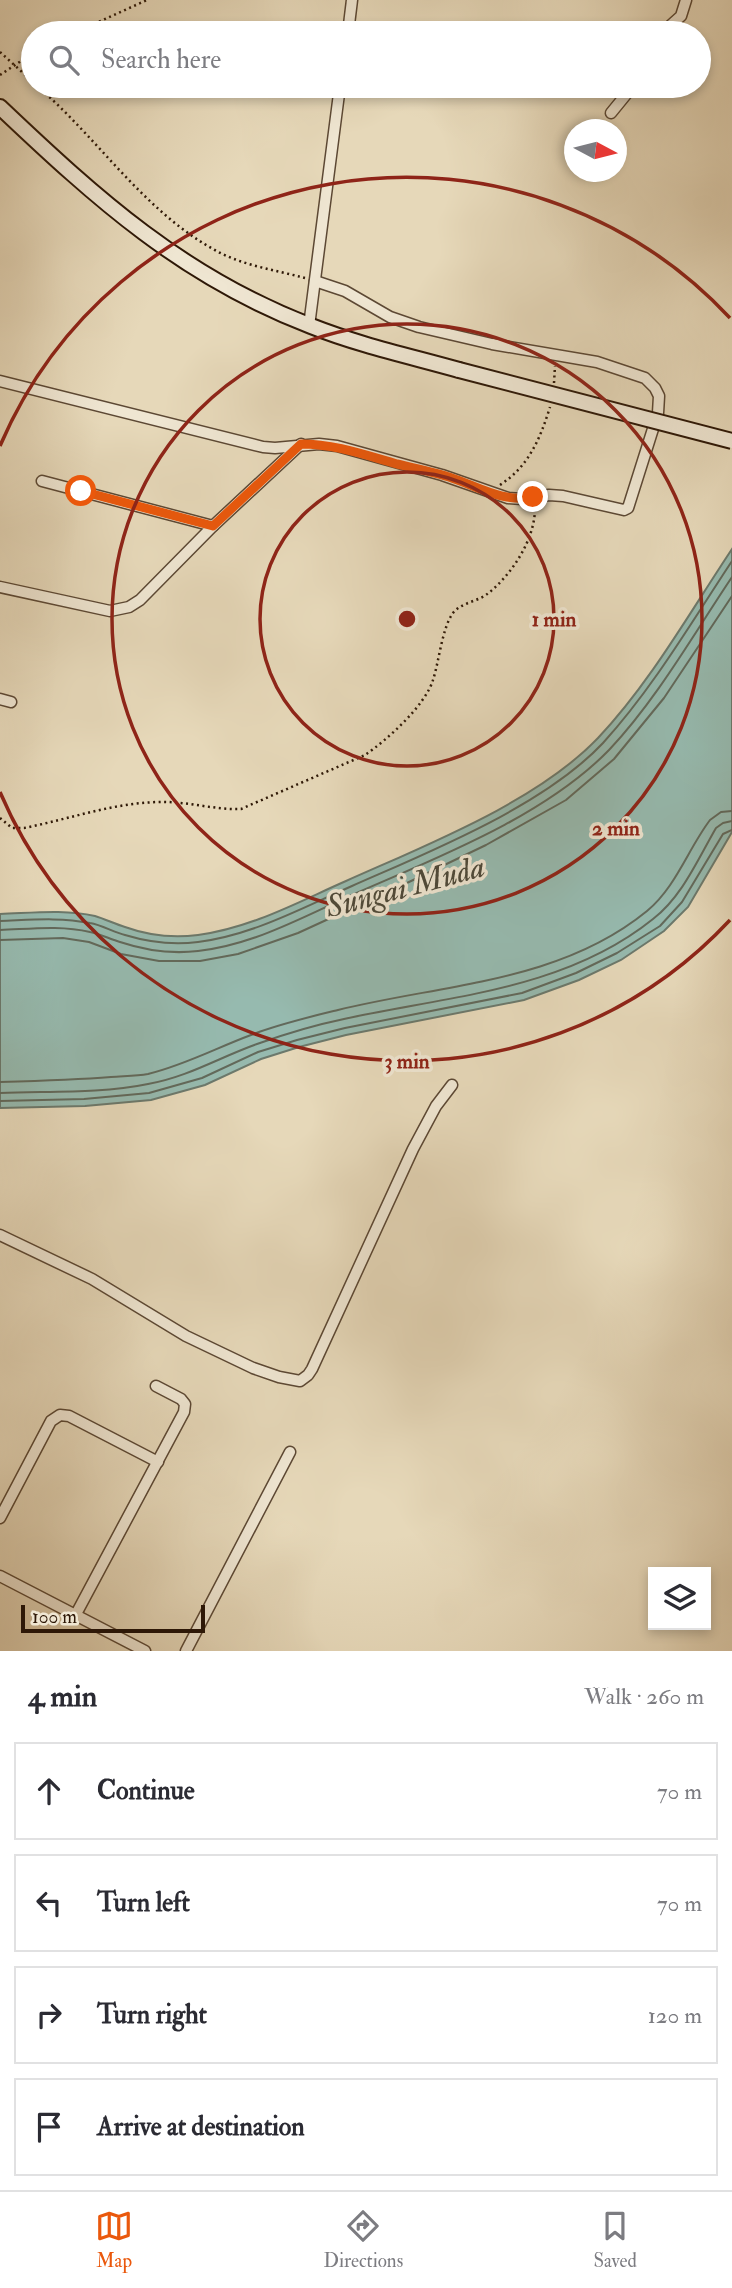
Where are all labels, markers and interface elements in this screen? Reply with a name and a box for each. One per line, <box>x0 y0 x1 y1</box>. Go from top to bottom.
search box <box>21 21 711 98</box>
icon: search <box>45 41 83 79</box>
text: Search here <box>101 44 221 76</box>
north arrow <box>564 119 627 182</box>
route start <box>65 475 96 506</box>
route end <box>517 481 548 512</box>
text: 1 min <box>532 606 576 633</box>
centre of rings <box>395 607 419 631</box>
text: 2 min <box>592 815 640 842</box>
water label: Sungai Muda <box>320 847 489 928</box>
text: 3 min <box>384 1048 430 1075</box>
map controls <box>648 1567 711 1630</box>
button: layers <box>648 1567 711 1630</box>
scale bar <box>21 1602 205 1634</box>
text: 100 m <box>32 1605 77 1629</box>
text: 4 min <box>28 1678 97 1715</box>
text: Walk · 260 m <box>584 1682 704 1711</box>
icon: ahead <box>30 1772 68 1810</box>
text: Continue <box>97 1775 195 1807</box>
text: 70 m <box>657 1777 702 1806</box>
icon: left <box>30 1884 68 1922</box>
text: Turn left <box>97 1887 190 1919</box>
text: 70 m <box>657 1889 702 1918</box>
icon: right <box>30 1996 68 2034</box>
text: Turn right <box>97 1999 207 2031</box>
text: 120 m <box>648 2001 702 2030</box>
icon: arrive <box>30 2108 68 2146</box>
text: Arrive at destination <box>97 2111 305 2143</box>
tab: Map <box>95 2207 133 2273</box>
tab: Directions <box>323 2207 403 2273</box>
tab: Saved <box>593 2207 637 2273</box>

